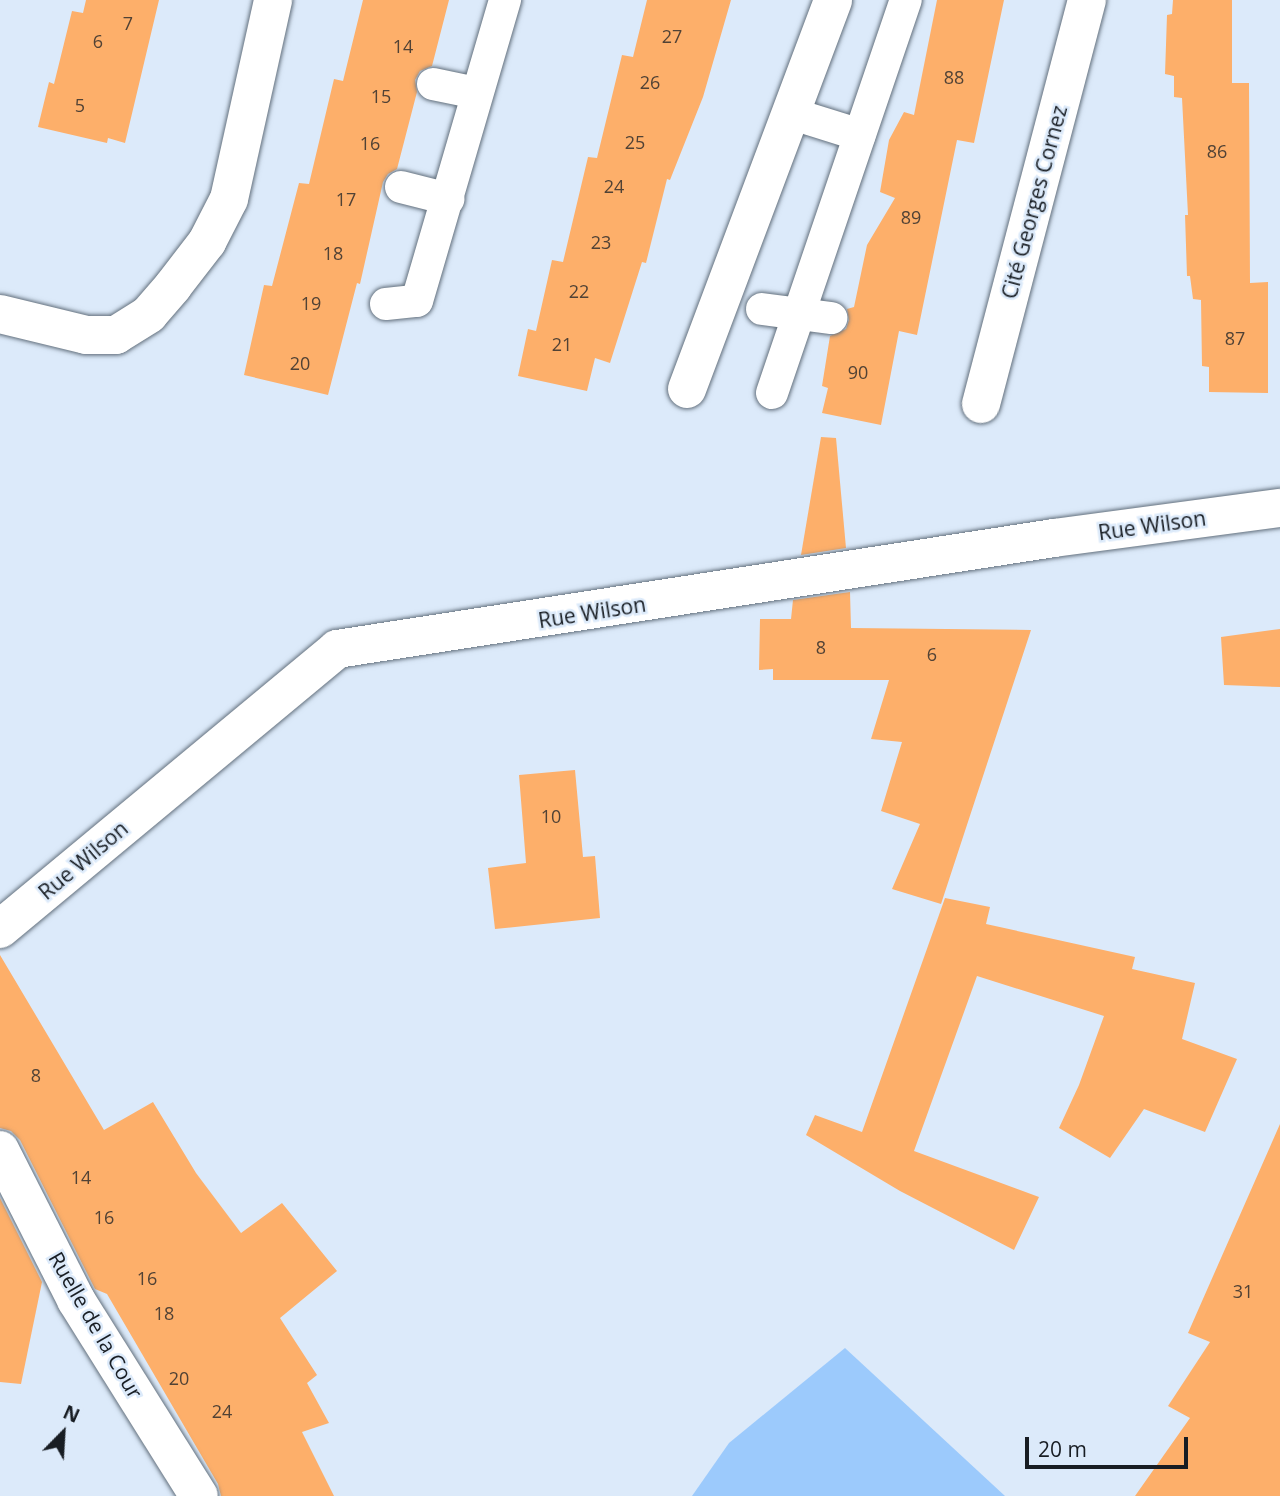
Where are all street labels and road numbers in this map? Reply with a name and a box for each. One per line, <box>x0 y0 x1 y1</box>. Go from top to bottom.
street label: Cité Georges Cornez <box>996 103 1072 301</box>
street label: Rue Wilson <box>1096 505 1208 545</box>
street label: Rue Wilson <box>536 591 648 633</box>
street label: Rue Wilson <box>33 815 133 905</box>
street label: Ruelle de la Cour <box>44 1247 148 1403</box>

